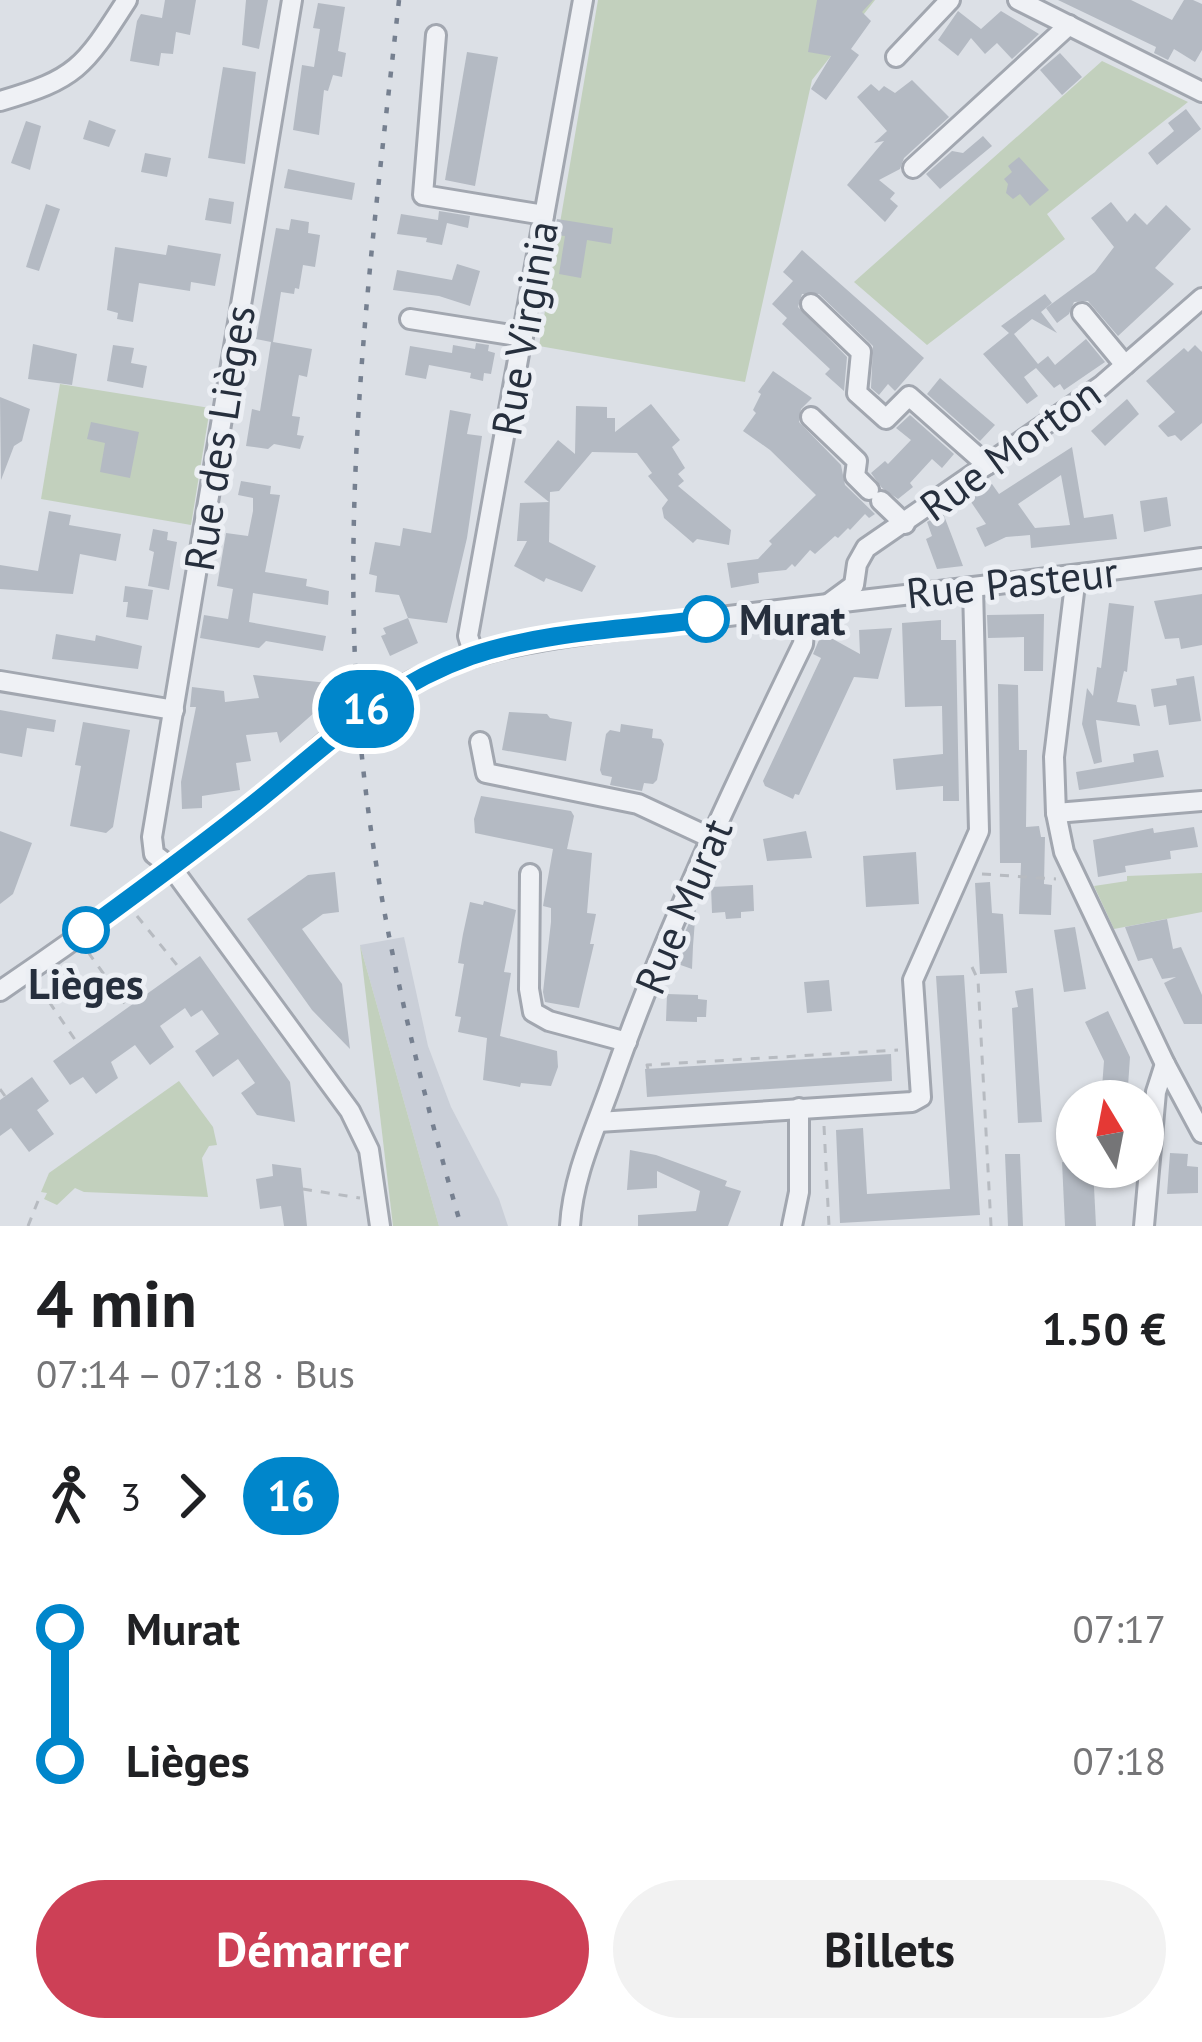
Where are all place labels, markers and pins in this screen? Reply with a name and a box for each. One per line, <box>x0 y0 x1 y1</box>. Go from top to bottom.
place label: Murat <box>739 592 846 647</box>
marker: Murat <box>684 597 728 641</box>
marker: Lièges <box>64 908 108 952</box>
place label: Lièges <box>28 956 144 1011</box>

